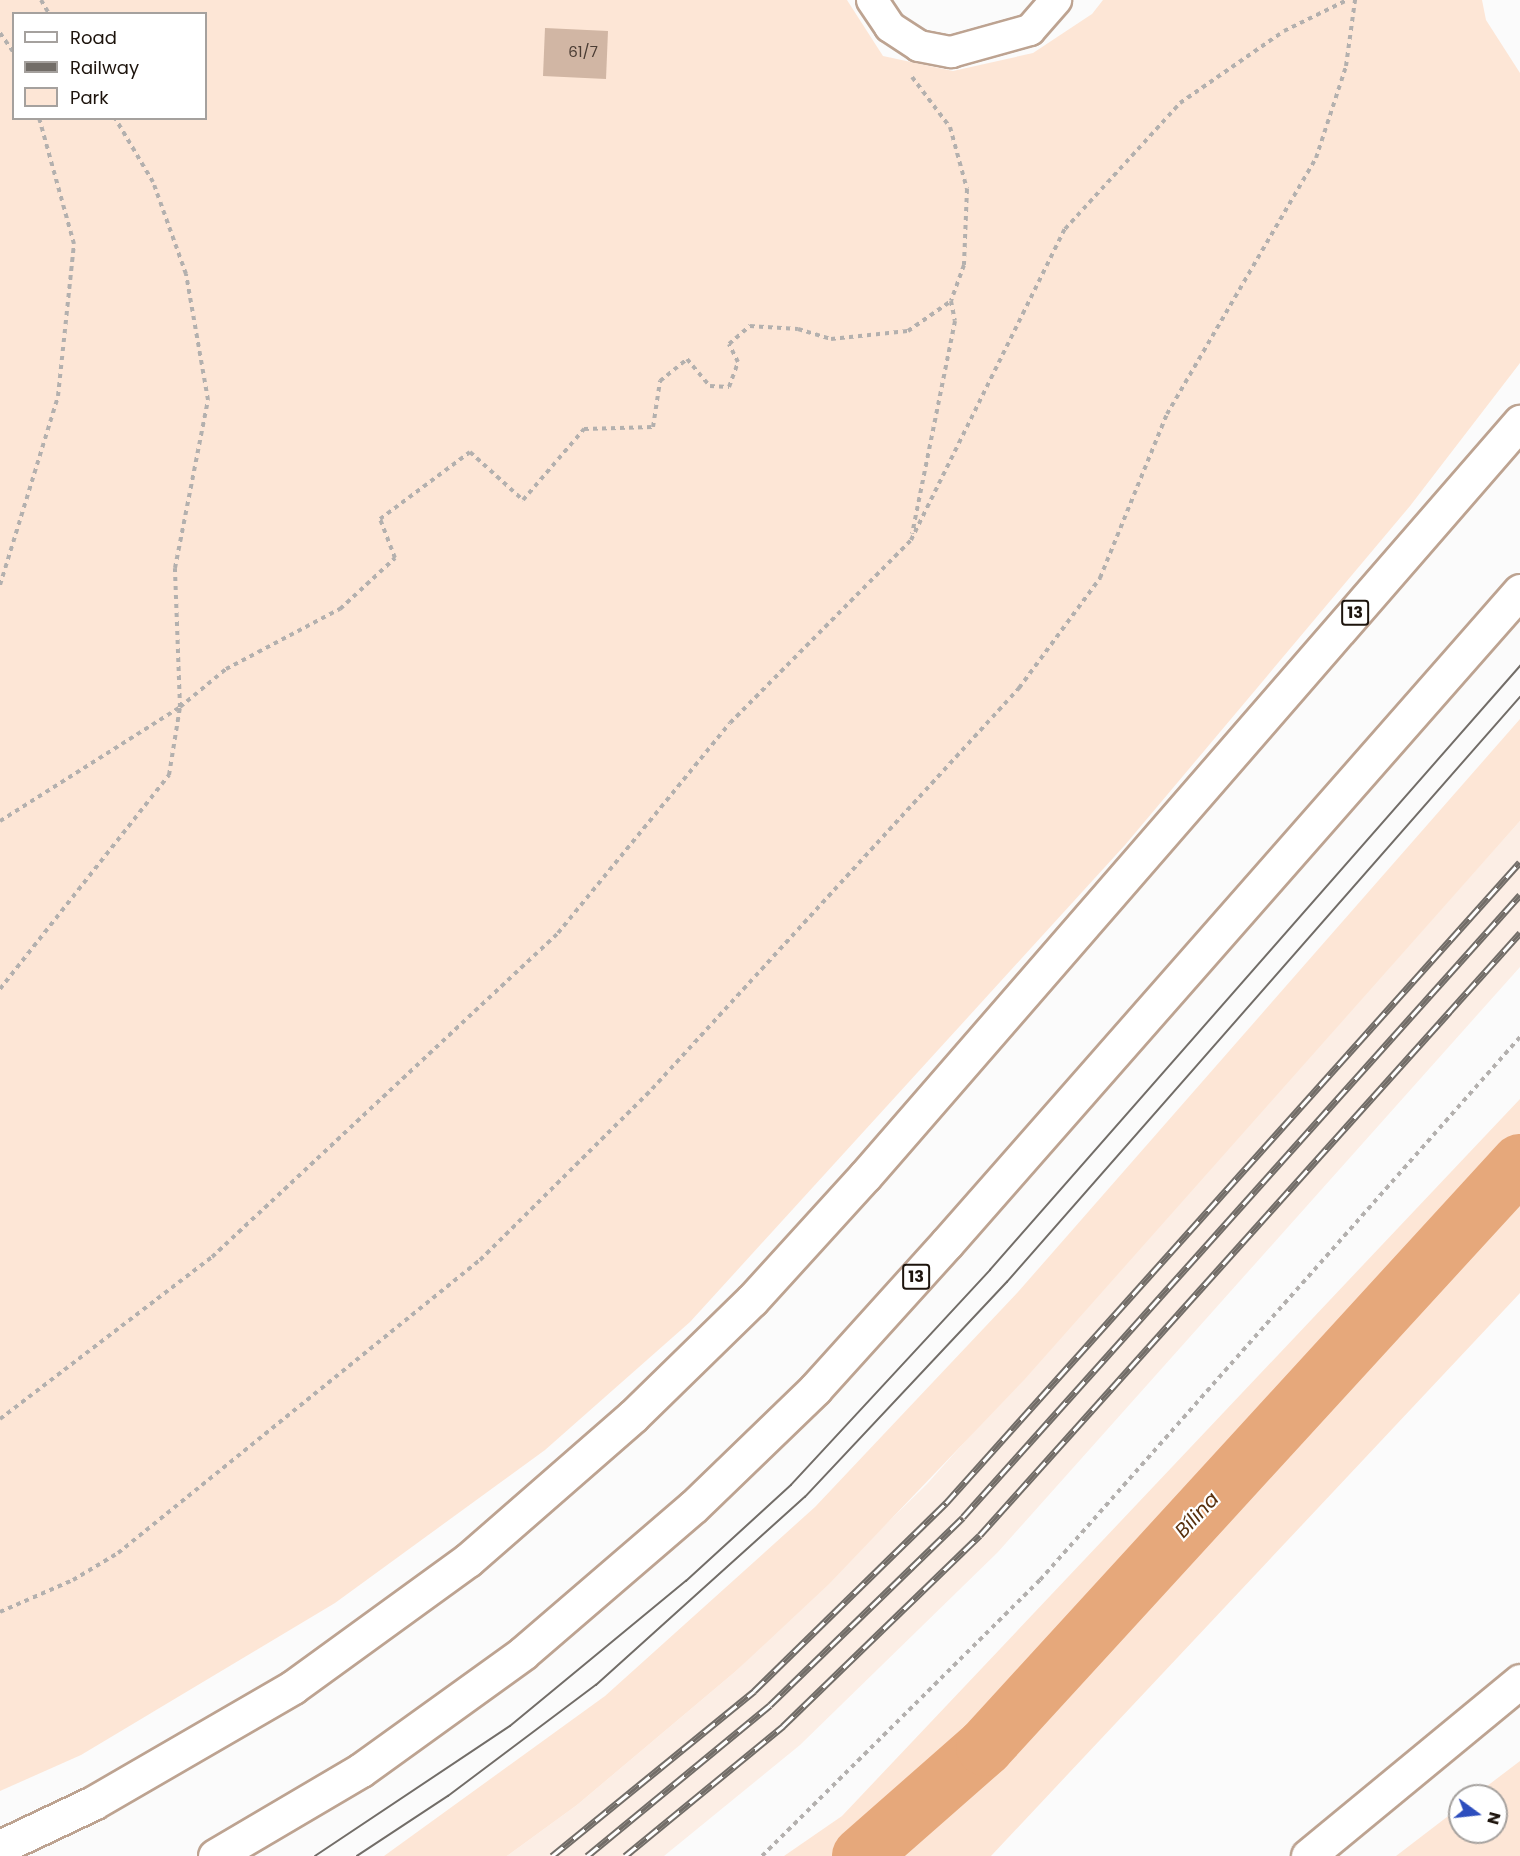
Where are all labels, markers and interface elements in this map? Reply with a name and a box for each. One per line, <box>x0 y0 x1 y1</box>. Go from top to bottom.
legend <box>12 12 207 120</box>
text: Road <box>70 25 117 50</box>
house number: 61/7 <box>568 43 598 61</box>
text: Railway <box>70 55 139 80</box>
text: Park <box>70 85 109 110</box>
road number: 13 <box>1340 600 1370 626</box>
road number: 13 <box>901 1264 931 1290</box>
water label: Bílina <box>1170 1487 1224 1543</box>
north arrow <box>1448 1784 1508 1844</box>
text: N <box>1481 1809 1507 1827</box>

